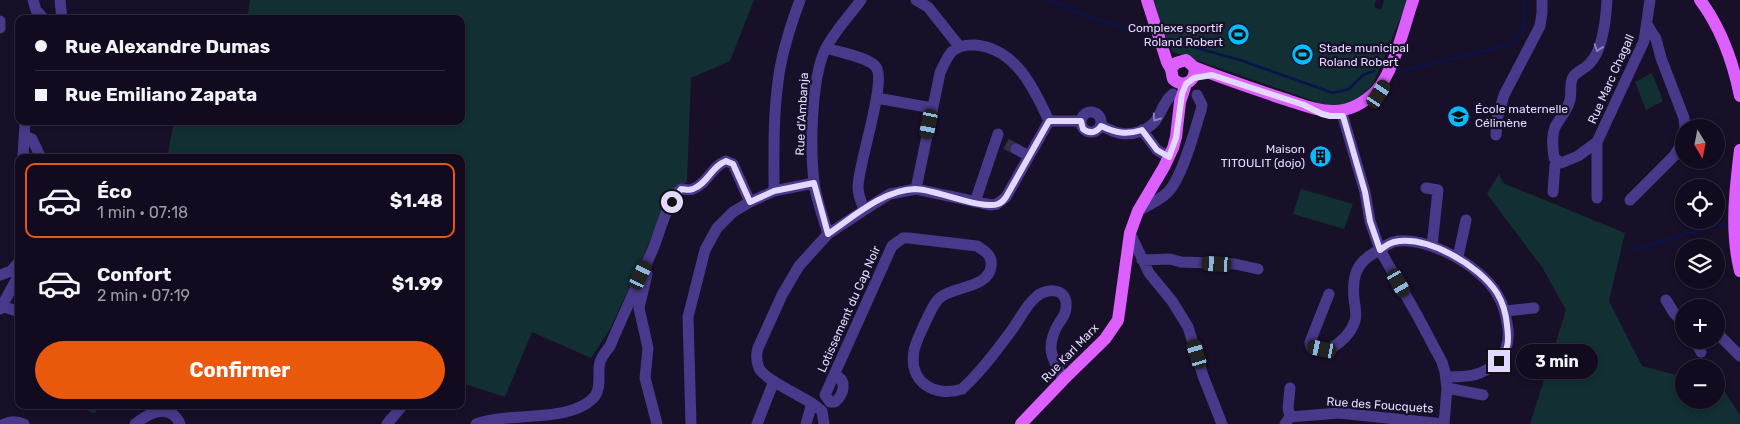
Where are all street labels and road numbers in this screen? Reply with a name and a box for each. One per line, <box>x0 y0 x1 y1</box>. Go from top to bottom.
street label: Rue Marc Chagall <box>1585 32 1637 126</box>
street label: Rue d'Ambanja <box>793 72 811 156</box>
street label: Lotissement du Cap Noir <box>815 243 883 374</box>
street label: Rue Karl Marx <box>1039 320 1102 385</box>
street label: Rue des Foucquets <box>1326 394 1434 416</box>

